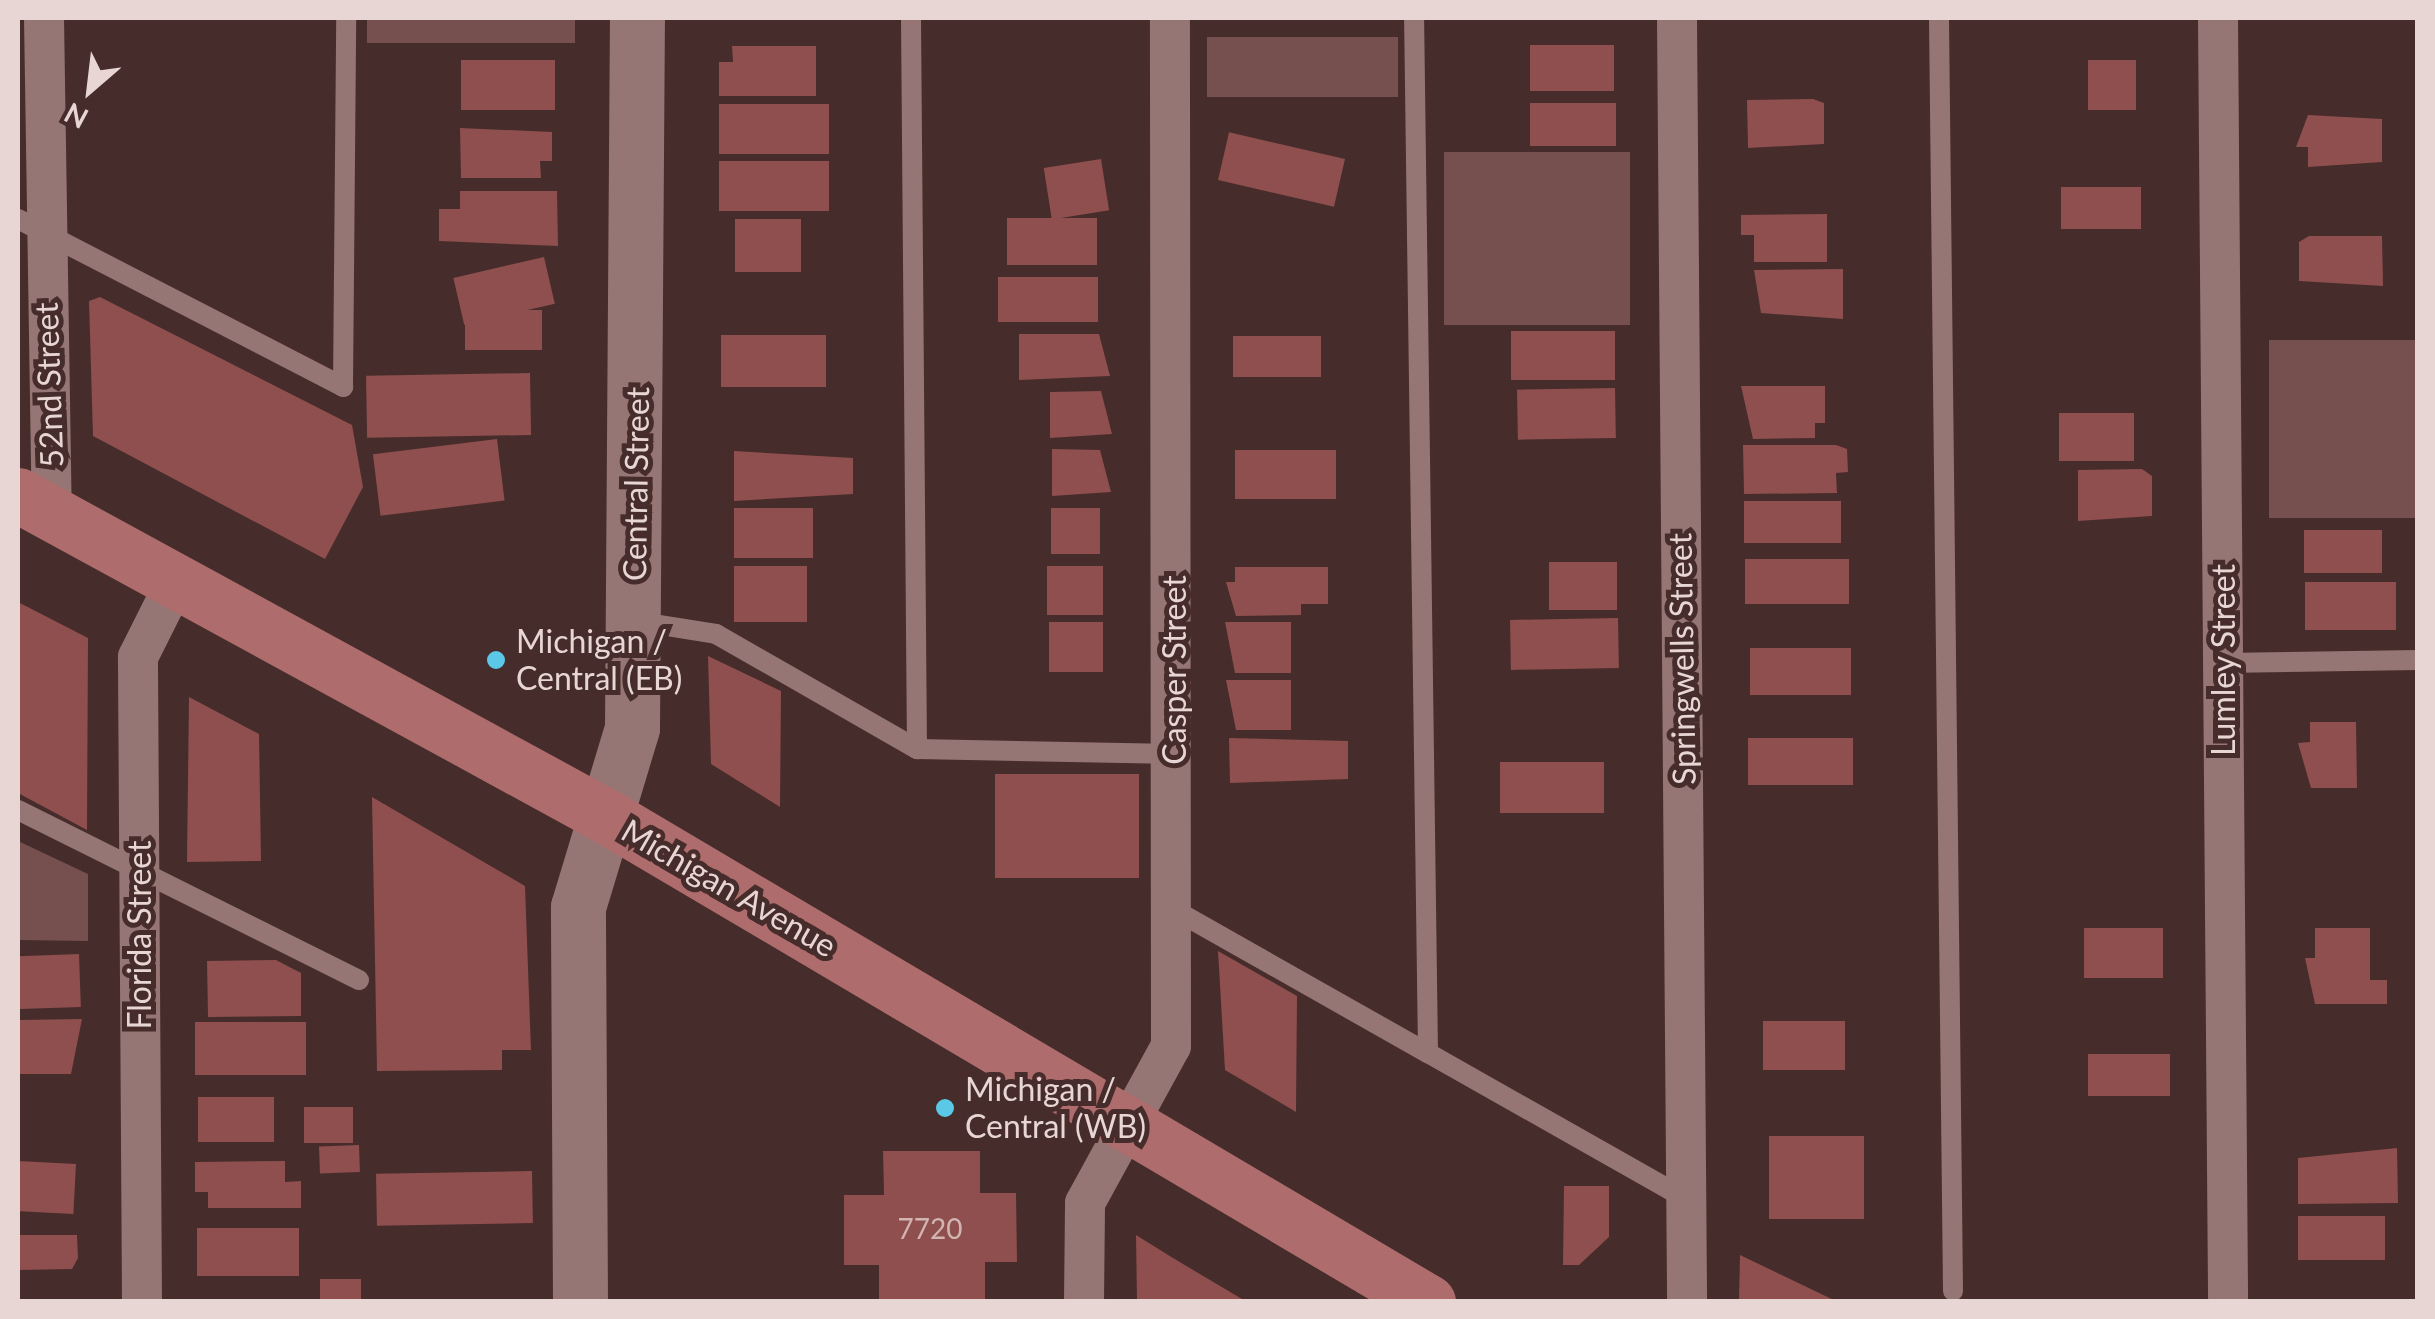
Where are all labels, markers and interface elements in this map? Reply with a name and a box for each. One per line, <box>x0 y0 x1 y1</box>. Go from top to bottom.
north arrow <box>40 40 140 140</box>
text: N <box>58 96 93 137</box>
street label: 52nd Street <box>27 302 71 468</box>
street label: Central Street <box>615 387 657 581</box>
street label: Springwells Street <box>1661 533 1703 785</box>
street label: Lumley Street <box>2204 564 2242 756</box>
street label: Casper Street <box>1155 575 1193 765</box>
place label: Michigan / Central (EB) <box>516 623 682 698</box>
marker: Michigan / Central (EB) <box>485 649 507 671</box>
street label: Michigan Avenue <box>614 811 844 965</box>
street label: Florida Street <box>120 840 158 1030</box>
place label: Michigan / Central (WB) <box>965 1071 1146 1146</box>
marker: Michigan / Central (WB) <box>934 1097 956 1119</box>
house number: 7720 <box>898 1211 962 1245</box>

